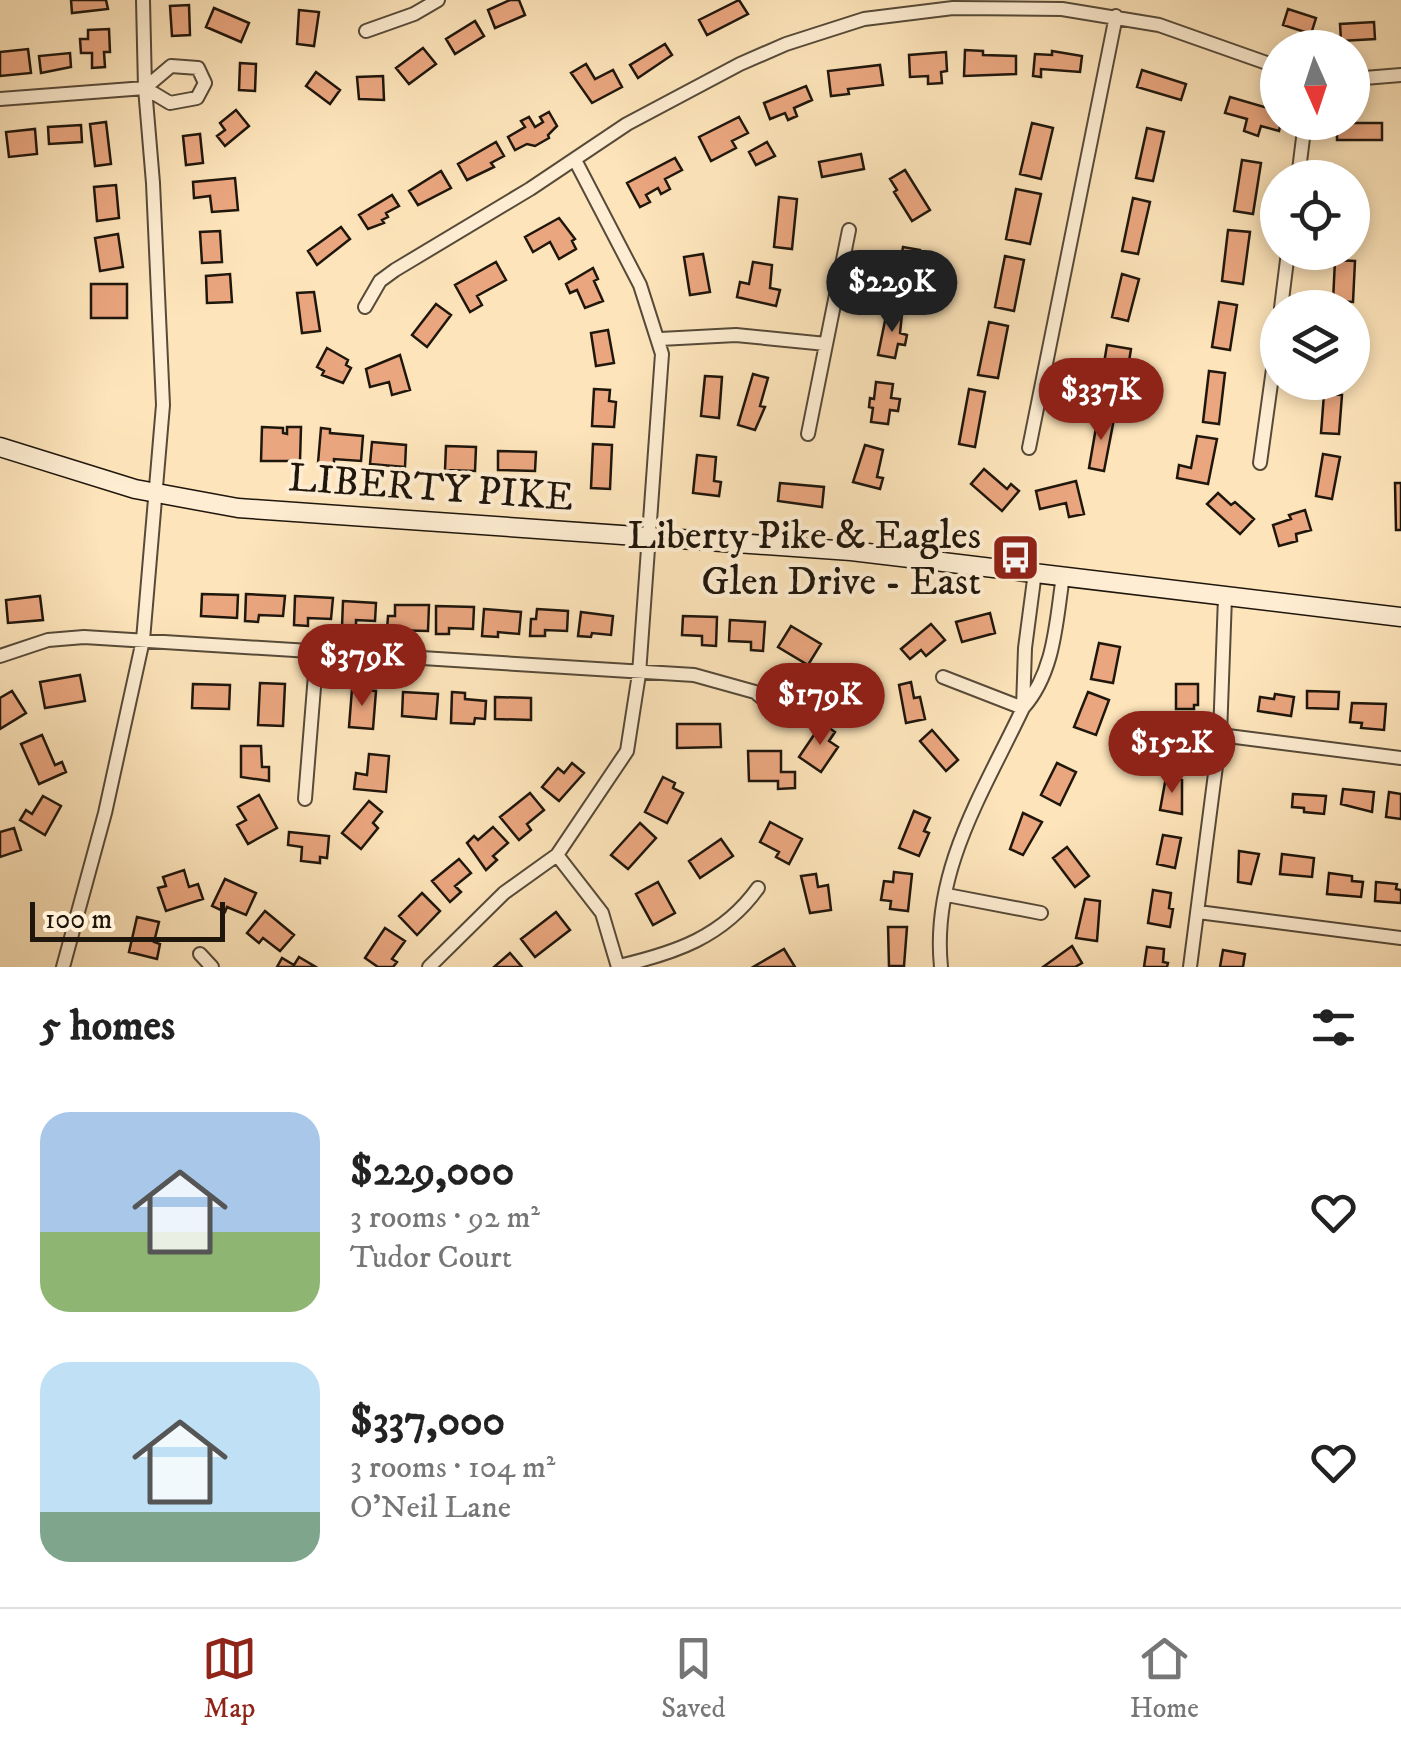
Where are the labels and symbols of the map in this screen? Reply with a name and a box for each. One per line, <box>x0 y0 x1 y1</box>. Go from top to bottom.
north arrow <box>1260 30 1370 140</box>
pin: $229K <box>822 250 962 335</box>
pin: $337K <box>1031 358 1171 443</box>
street label: LIBERTY PIKE <box>287 454 575 524</box>
place label: Liberty Pike & Eagles Glen Drive - East <box>627 512 981 608</box>
bus stop icon: Liberty Pike & Eagles Glen Drive - East <box>990 531 1042 583</box>
pin: $379K <box>292 624 432 709</box>
pin: $179K <box>750 663 890 748</box>
pin: $152K <box>1102 711 1242 796</box>
scale bar <box>30 897 225 941</box>

